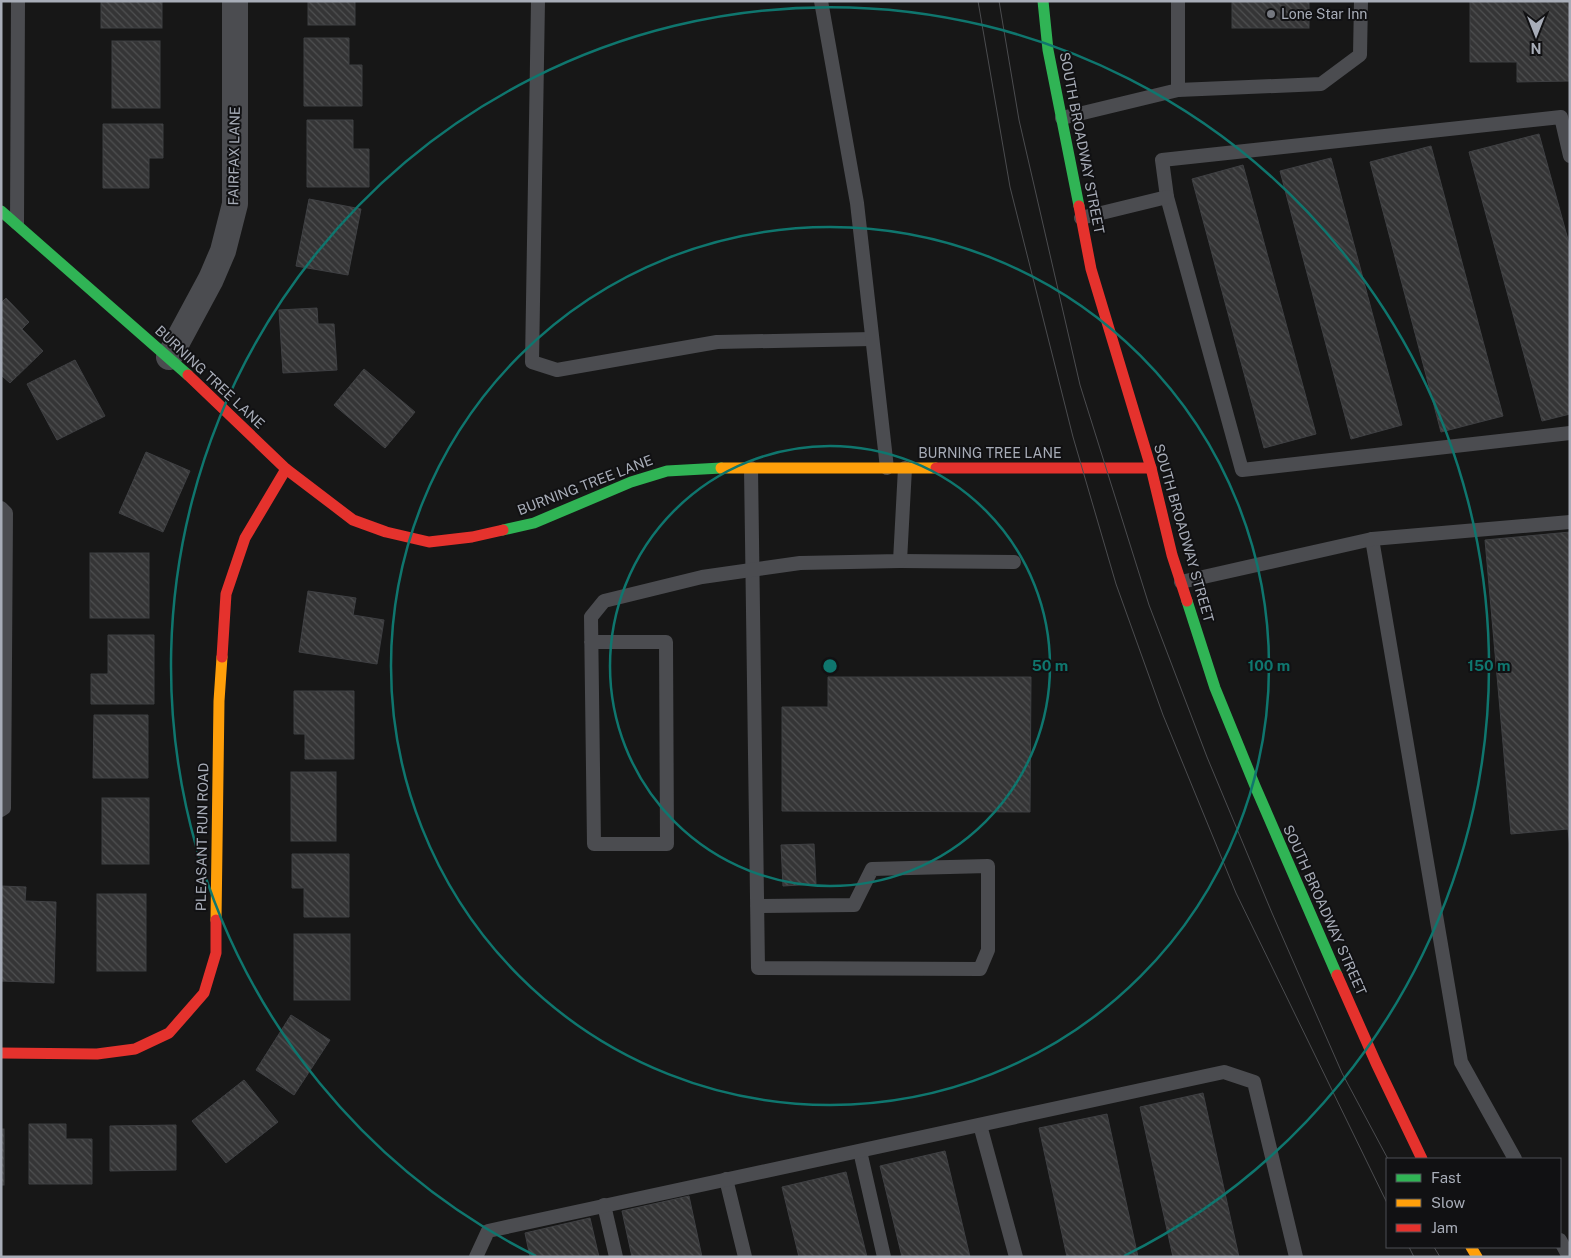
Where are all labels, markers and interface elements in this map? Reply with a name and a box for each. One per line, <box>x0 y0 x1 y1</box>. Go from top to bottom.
place label: Lone Star Inn <box>1281 6 1367 22</box>
marker: Lone Star Inn <box>1265 8 1277 20</box>
north arrow <box>1511 10 1561 60</box>
text: N <box>1531 40 1541 56</box>
street label: SOUTH BROADWAY STREET <box>1057 51 1107 235</box>
street label: FAIRFAX LANE <box>225 106 243 206</box>
street label: BURNING TREE LANE <box>152 322 268 432</box>
street label: SOUTH BROADWAY STREET <box>1151 442 1217 624</box>
street label: BURNING TREE LANE <box>918 445 1062 461</box>
street label: BURNING TREE LANE <box>515 452 655 518</box>
centre of rings <box>821 657 839 675</box>
text: 50 m <box>1032 657 1068 674</box>
text: 100 m <box>1248 657 1290 674</box>
text: 150 m <box>1467 657 1511 674</box>
street label: PLEASANT RUN ROAD <box>193 763 211 911</box>
street label: SOUTH BROADWAY STREET <box>1280 822 1370 998</box>
legend <box>1386 1158 1561 1248</box>
text: Fast <box>1431 1169 1461 1186</box>
text: Slow <box>1431 1194 1466 1211</box>
text: Jam <box>1431 1219 1458 1236</box>

